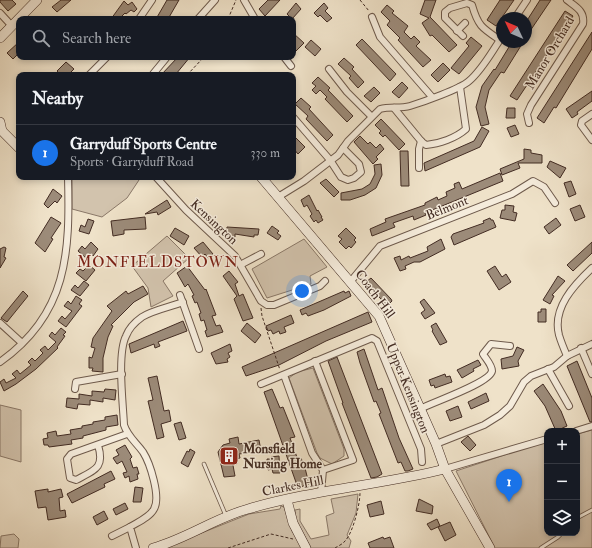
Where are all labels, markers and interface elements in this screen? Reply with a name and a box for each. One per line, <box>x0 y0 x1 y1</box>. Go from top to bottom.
north arrow <box>496 12 532 48</box>
street label: Manor Orchard <box>522 13 578 92</box>
search box <box>16 16 296 60</box>
icon: search <box>30 27 52 49</box>
text: Search here <box>62 29 131 48</box>
text: Nearby <box>32 88 83 109</box>
text: Garryduff Sports Centre <box>70 135 217 154</box>
text: 1 <box>43 145 47 161</box>
text: 330 m <box>251 145 280 161</box>
text: Sports · Garryduff Road <box>70 154 194 170</box>
street label: Belmont <box>423 192 471 224</box>
street label: Kensington <box>187 196 241 248</box>
district label: MONFIELDSTOWN <box>77 253 239 272</box>
street label: Coach Hill <box>352 267 399 322</box>
your location <box>292 281 312 301</box>
street label: Upper Kensington <box>382 341 434 436</box>
map controls <box>544 428 580 536</box>
button: + <box>544 428 580 464</box>
place label: Monsfield Nursing Home <box>242 441 322 473</box>
building icon: Monsfield Nursing Home <box>218 445 240 467</box>
button: − <box>544 464 580 500</box>
pin: 1 <box>496 469 522 502</box>
street label: Clarkes Hill <box>261 472 326 500</box>
button: layers <box>544 500 580 536</box>

